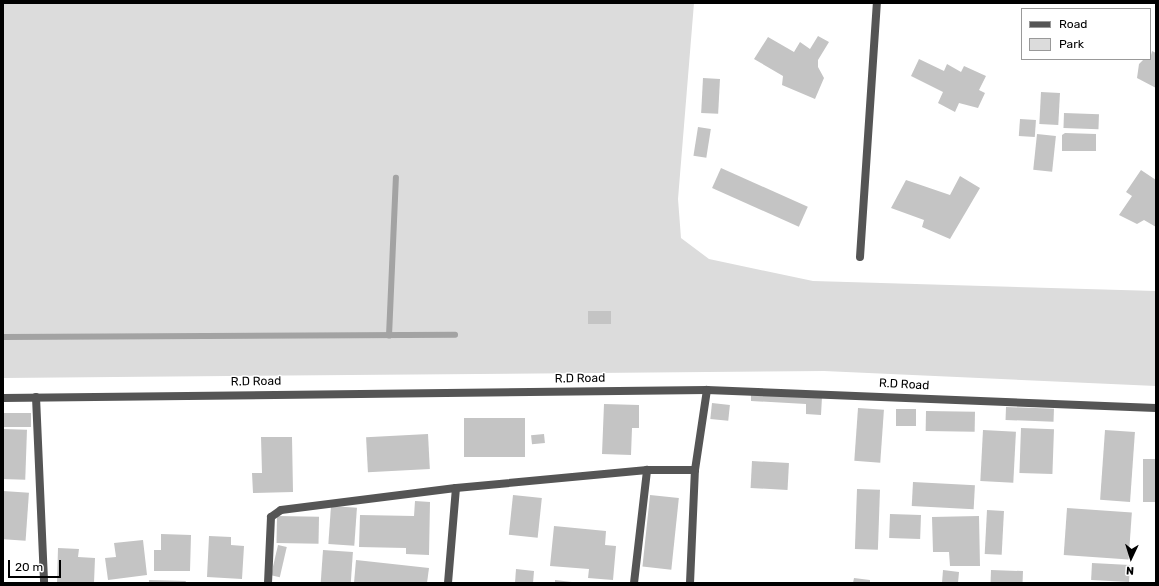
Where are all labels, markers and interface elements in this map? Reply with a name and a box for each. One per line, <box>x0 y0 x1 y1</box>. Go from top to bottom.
legend <box>1021 8 1151 60</box>
text: Road <box>1059 17 1087 31</box>
text: Park <box>1059 37 1084 51</box>
street label: R.D Road <box>555 371 605 387</box>
street label: R.D Road <box>231 374 281 390</box>
street label: R.D Road <box>878 376 930 394</box>
north arrow <box>1111 538 1151 578</box>
scale bar <box>10 552 63 578</box>
text: 20 m <box>15 560 43 574</box>
text: N <box>1126 564 1135 577</box>

